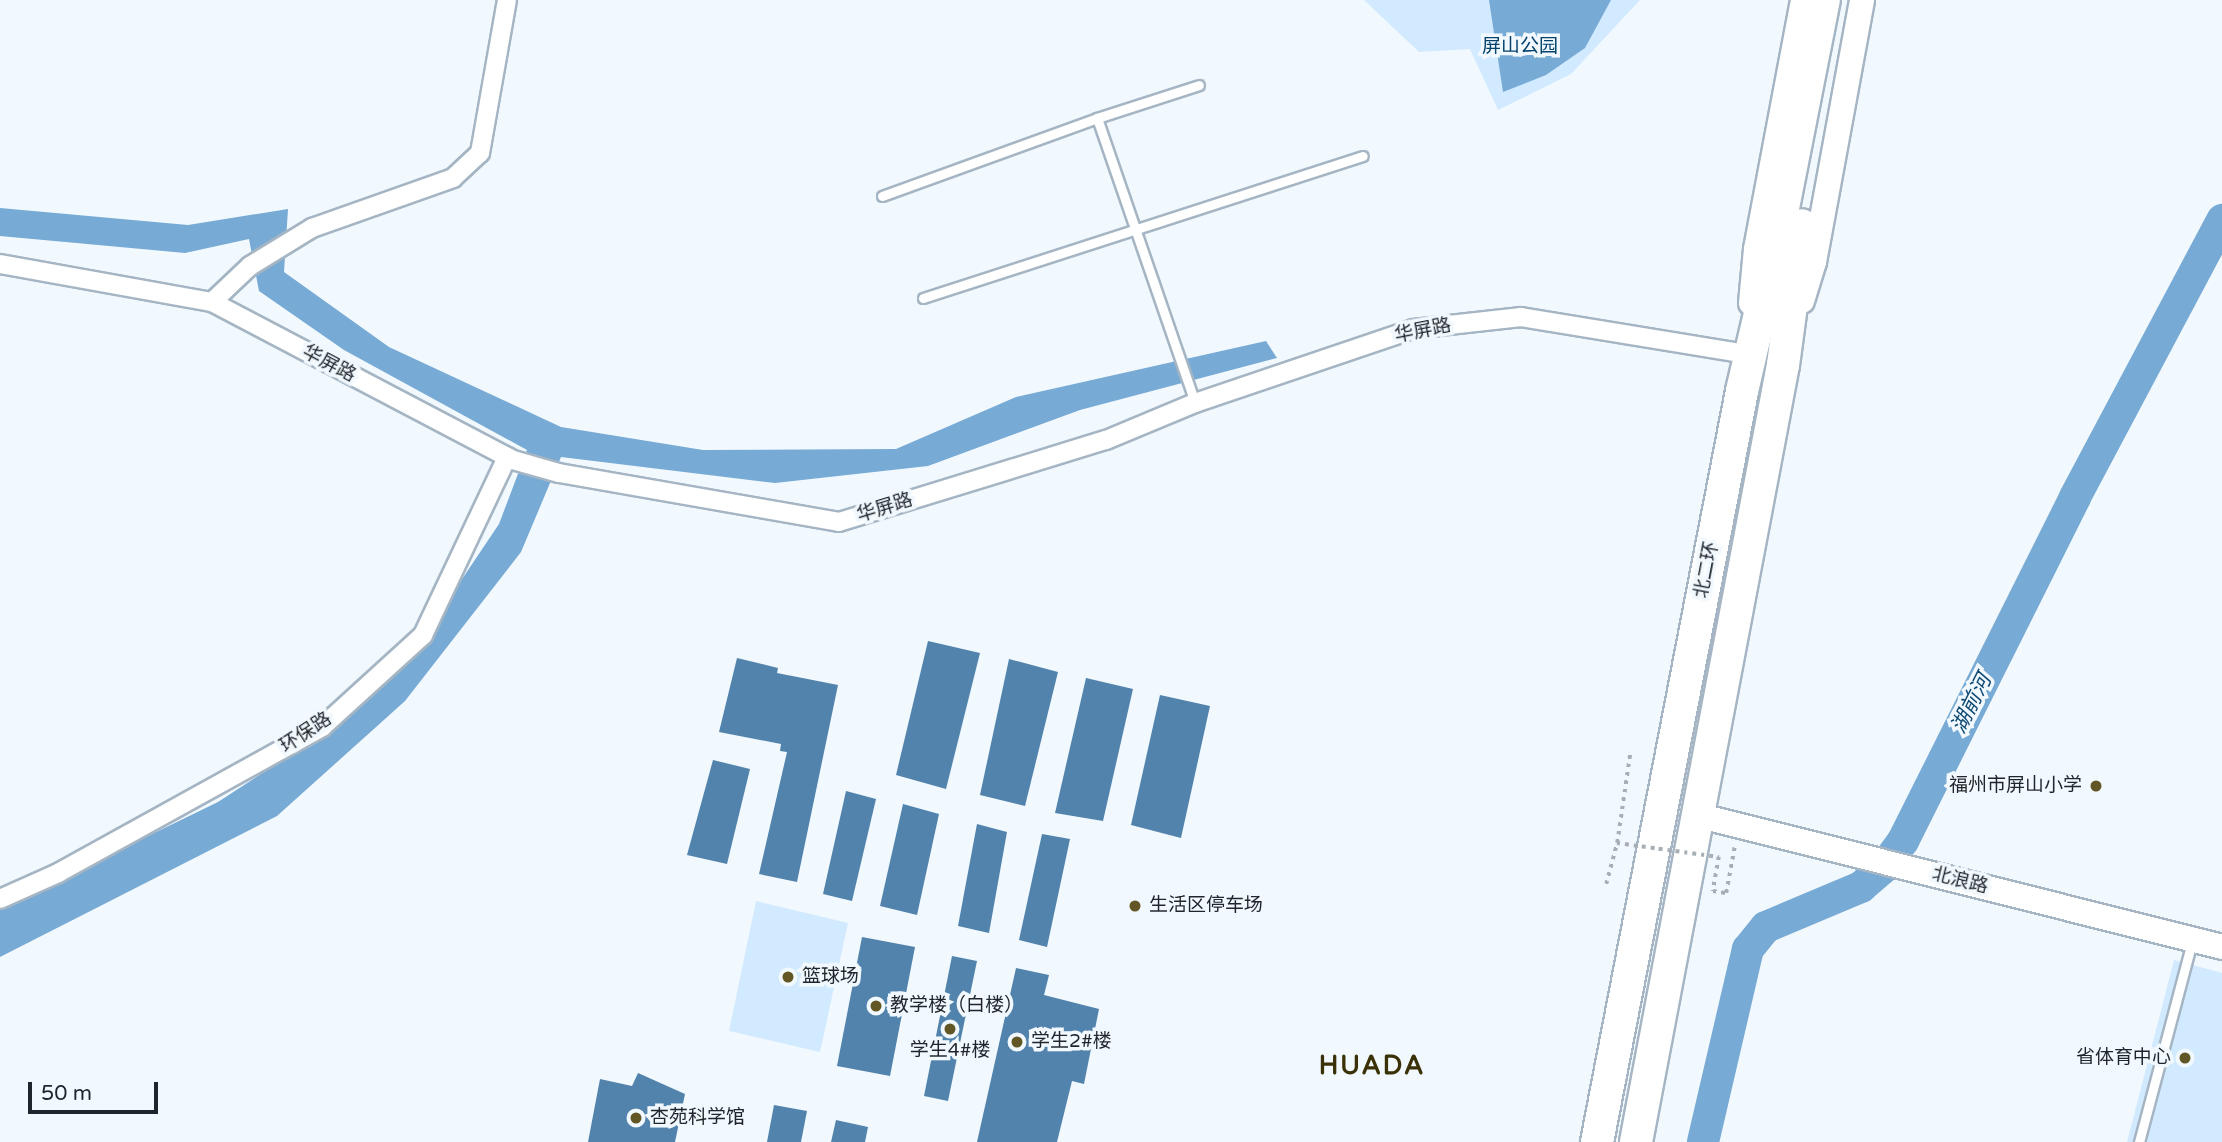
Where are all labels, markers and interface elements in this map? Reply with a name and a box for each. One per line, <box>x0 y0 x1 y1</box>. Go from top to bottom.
park label: 屏山公园 <box>1482 36 1558 58</box>
street label: 华屏路 <box>1393 314 1453 348</box>
street label: 华屏路 <box>298 341 360 387</box>
street label: 华屏路 <box>854 489 916 527</box>
street label: 北二环 <box>1690 540 1724 600</box>
water label: 湖前河 <box>1946 670 1998 738</box>
street label: 环保路 <box>276 708 336 758</box>
place label: 福州市屏山小学 <box>1949 775 2082 797</box>
marker: 福州市屏山小学 <box>2088 778 2104 794</box>
street label: 北浪路 <box>1930 863 1990 899</box>
place label: 生活区停车场 <box>1149 895 1263 917</box>
marker: 生活区停车场 <box>1127 898 1143 914</box>
place label: 篮球场 <box>802 966 859 988</box>
marker: 篮球场 <box>780 969 796 985</box>
place label: 教学楼（白楼） <box>890 995 1023 1017</box>
marker: 教学楼（白楼） <box>868 998 884 1014</box>
marker: 学生4#楼 <box>942 1021 958 1037</box>
place label: 学生2#楼 <box>1031 1031 1112 1053</box>
marker: 学生2#楼 <box>1009 1034 1025 1050</box>
place label: 学生4#楼 <box>910 1040 990 1062</box>
place label: 省体育中心 <box>2076 1047 2171 1069</box>
district label: HUADA <box>1319 1050 1425 1082</box>
marker: 省体育中心 <box>2177 1050 2193 1066</box>
scale bar <box>32 1068 161 1112</box>
text: 50 m <box>41 1081 92 1106</box>
place label: 杏苑科学馆 <box>650 1107 745 1129</box>
marker: 杏苑科学馆 <box>628 1110 644 1126</box>

